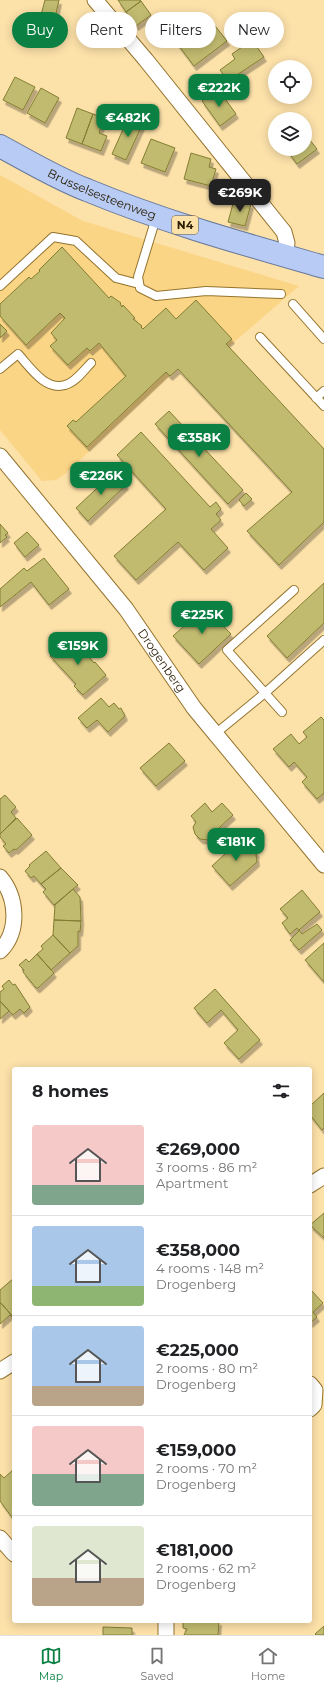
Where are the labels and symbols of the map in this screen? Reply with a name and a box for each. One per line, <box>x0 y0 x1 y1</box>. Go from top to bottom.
pin: €222K <box>191 74 247 108</box>
pin: €482K <box>100 104 156 138</box>
street label: Brusselsesteenweg <box>45 165 158 223</box>
pin: €269K <box>212 179 268 213</box>
road number: N4 <box>172 216 198 234</box>
pin: €358K <box>171 424 227 458</box>
pin: €226K <box>73 462 129 496</box>
pin: €225K <box>174 601 230 635</box>
street label: Drogenberg <box>135 626 189 695</box>
pin: €159K <box>50 632 106 666</box>
pin: €181K <box>208 828 264 862</box>

